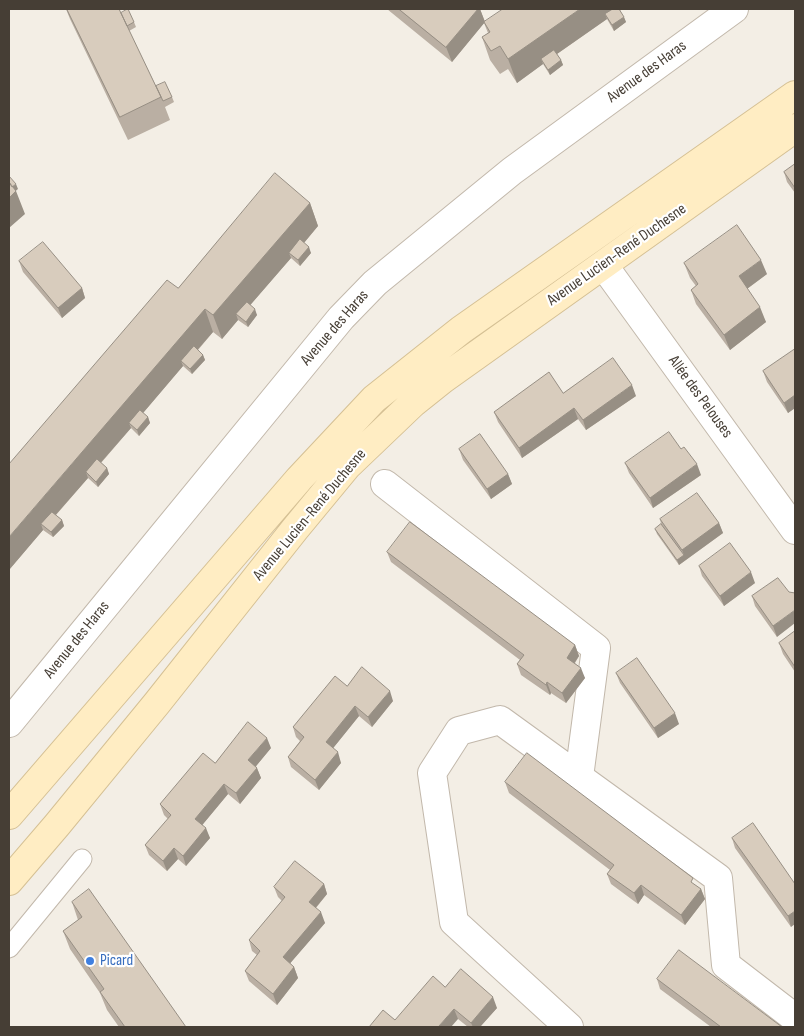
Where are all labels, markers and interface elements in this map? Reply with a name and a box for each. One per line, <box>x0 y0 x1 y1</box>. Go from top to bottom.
street label: Avenue des Haras <box>604 37 690 107</box>
street label: Avenue Lucien-René Duchesne <box>544 200 690 310</box>
street label: Avenue des Haras <box>297 286 373 370</box>
street label: Allée des Pelouses <box>664 352 736 442</box>
street label: Avenue Lucien-René Duchesne <box>249 445 371 585</box>
street label: Avenue des Haras <box>40 598 114 682</box>
place label: Picard <box>100 951 133 971</box>
marker: Picard <box>84 955 96 967</box>

